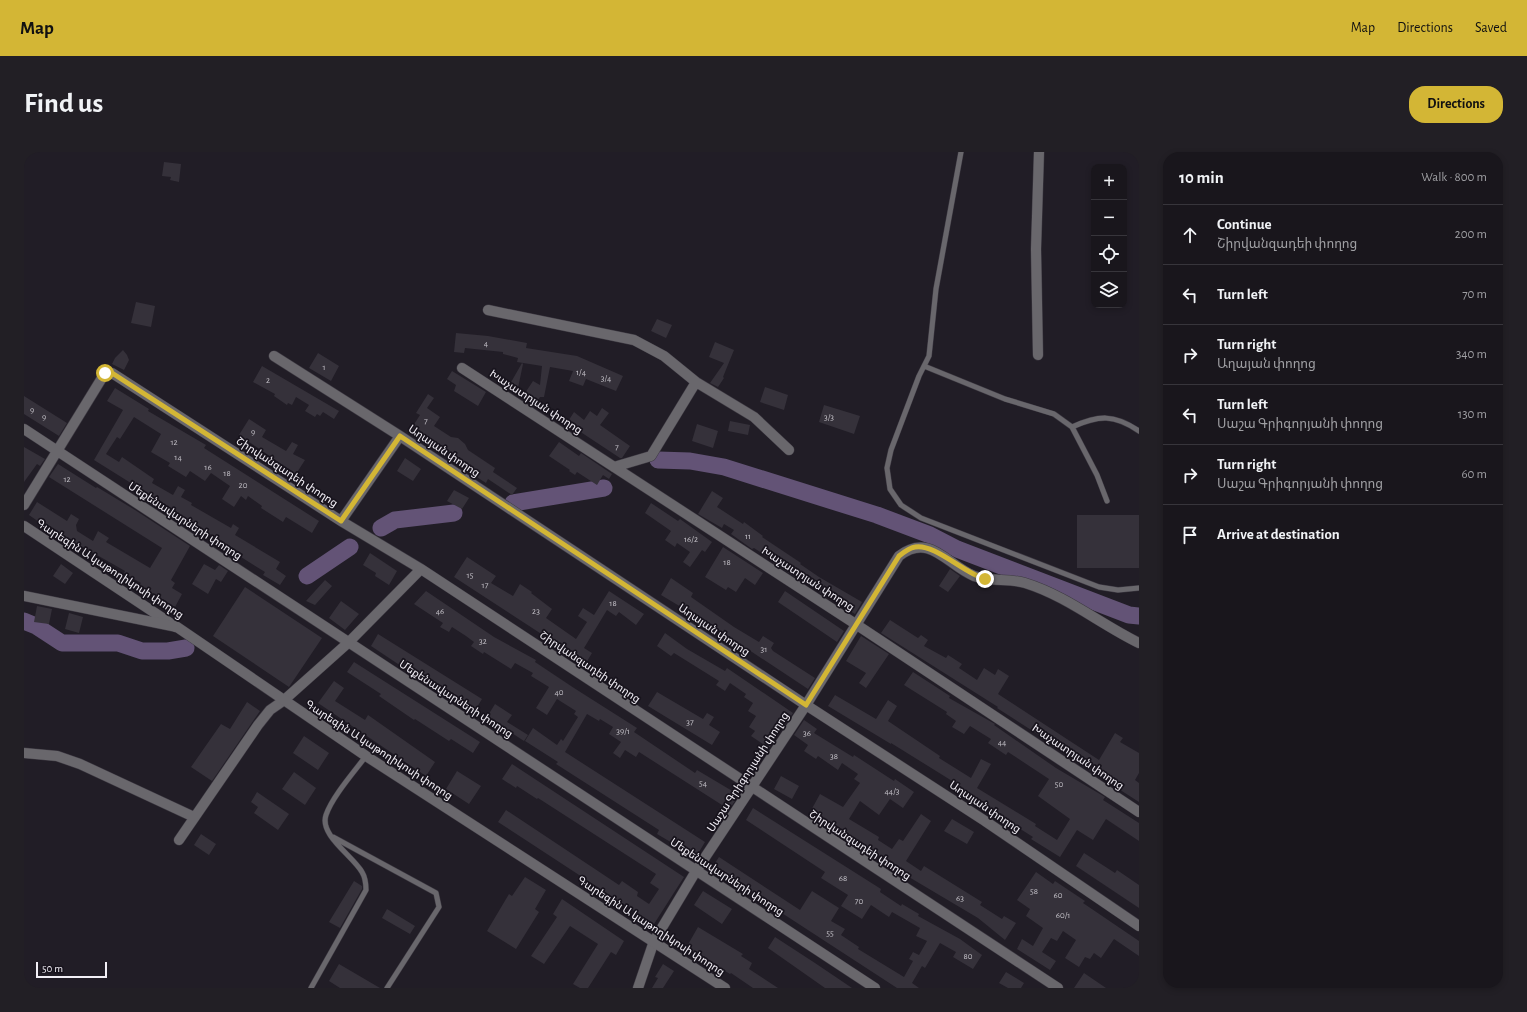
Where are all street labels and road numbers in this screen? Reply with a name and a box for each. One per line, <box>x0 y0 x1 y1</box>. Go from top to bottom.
street label: Խաչատրյան փողոց <box>487 367 585 437</box>
street label: Աղայան փողոց <box>406 422 482 480</box>
street label: Շիրվանզադեի փողոց <box>234 434 340 510</box>
street label: Մեքենավարների փողոց <box>126 479 244 563</box>
street label: Գարեգին Ա կաթողիկոսի փողոց <box>34 516 186 622</box>
street label: Խաչատրյան փողոց <box>759 544 857 614</box>
street label: Աղայան փողոց <box>676 601 752 659</box>
street label: Շիրվանզադեի փողոց <box>537 628 643 706</box>
street label: Մեքենավարների փողոց <box>397 657 515 741</box>
street label: Գարեգին Ա կաթողիկոսի փողոց <box>303 697 455 803</box>
street label: Սաշա Գրիգորյանի փողոց <box>704 710 792 834</box>
street label: Խաչատրյան փողոց <box>1030 721 1126 793</box>
street label: Աղայան փողոց <box>947 778 1023 836</box>
street label: Շիրվանզադեի փողոց <box>807 807 913 883</box>
street label: Մեքենավարների փողոց <box>668 835 786 919</box>
street label: Գարեգին Ա կաթողիկոսի փողոց <box>575 873 727 979</box>

